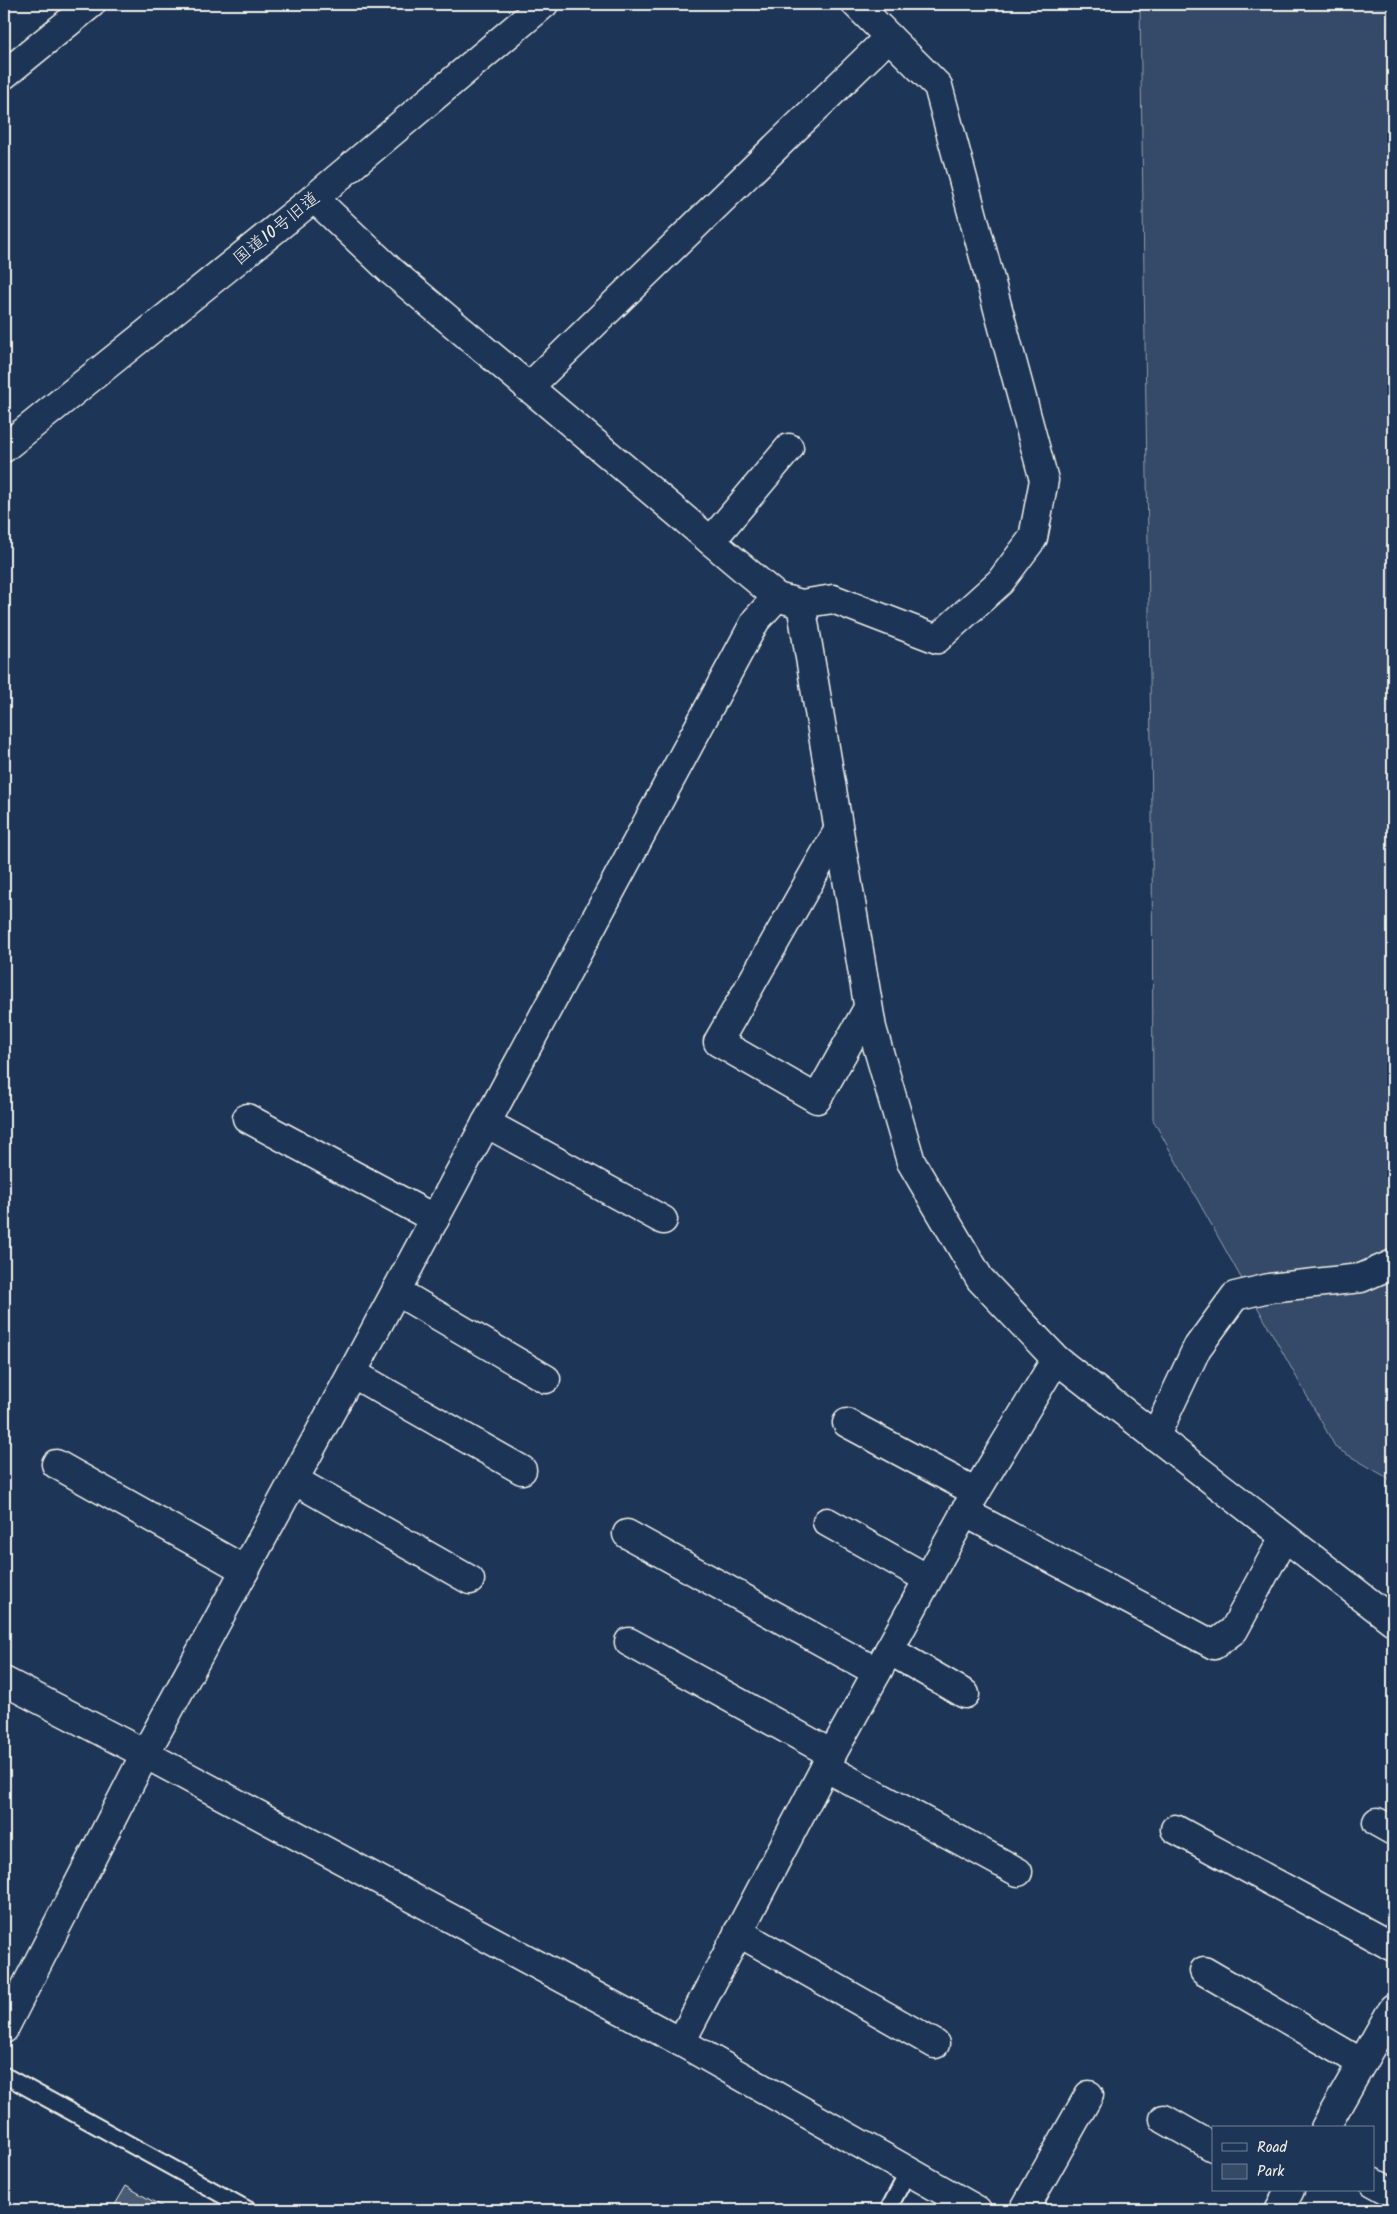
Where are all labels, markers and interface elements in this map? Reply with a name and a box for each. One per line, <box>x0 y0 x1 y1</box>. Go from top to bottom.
street label: 国道10号旧道 <box>227 185 327 273</box>
legend <box>1212 2126 1374 2192</box>
text: Road <box>1257 2136 1288 2160</box>
text: Park <box>1257 2160 1285 2184</box>

